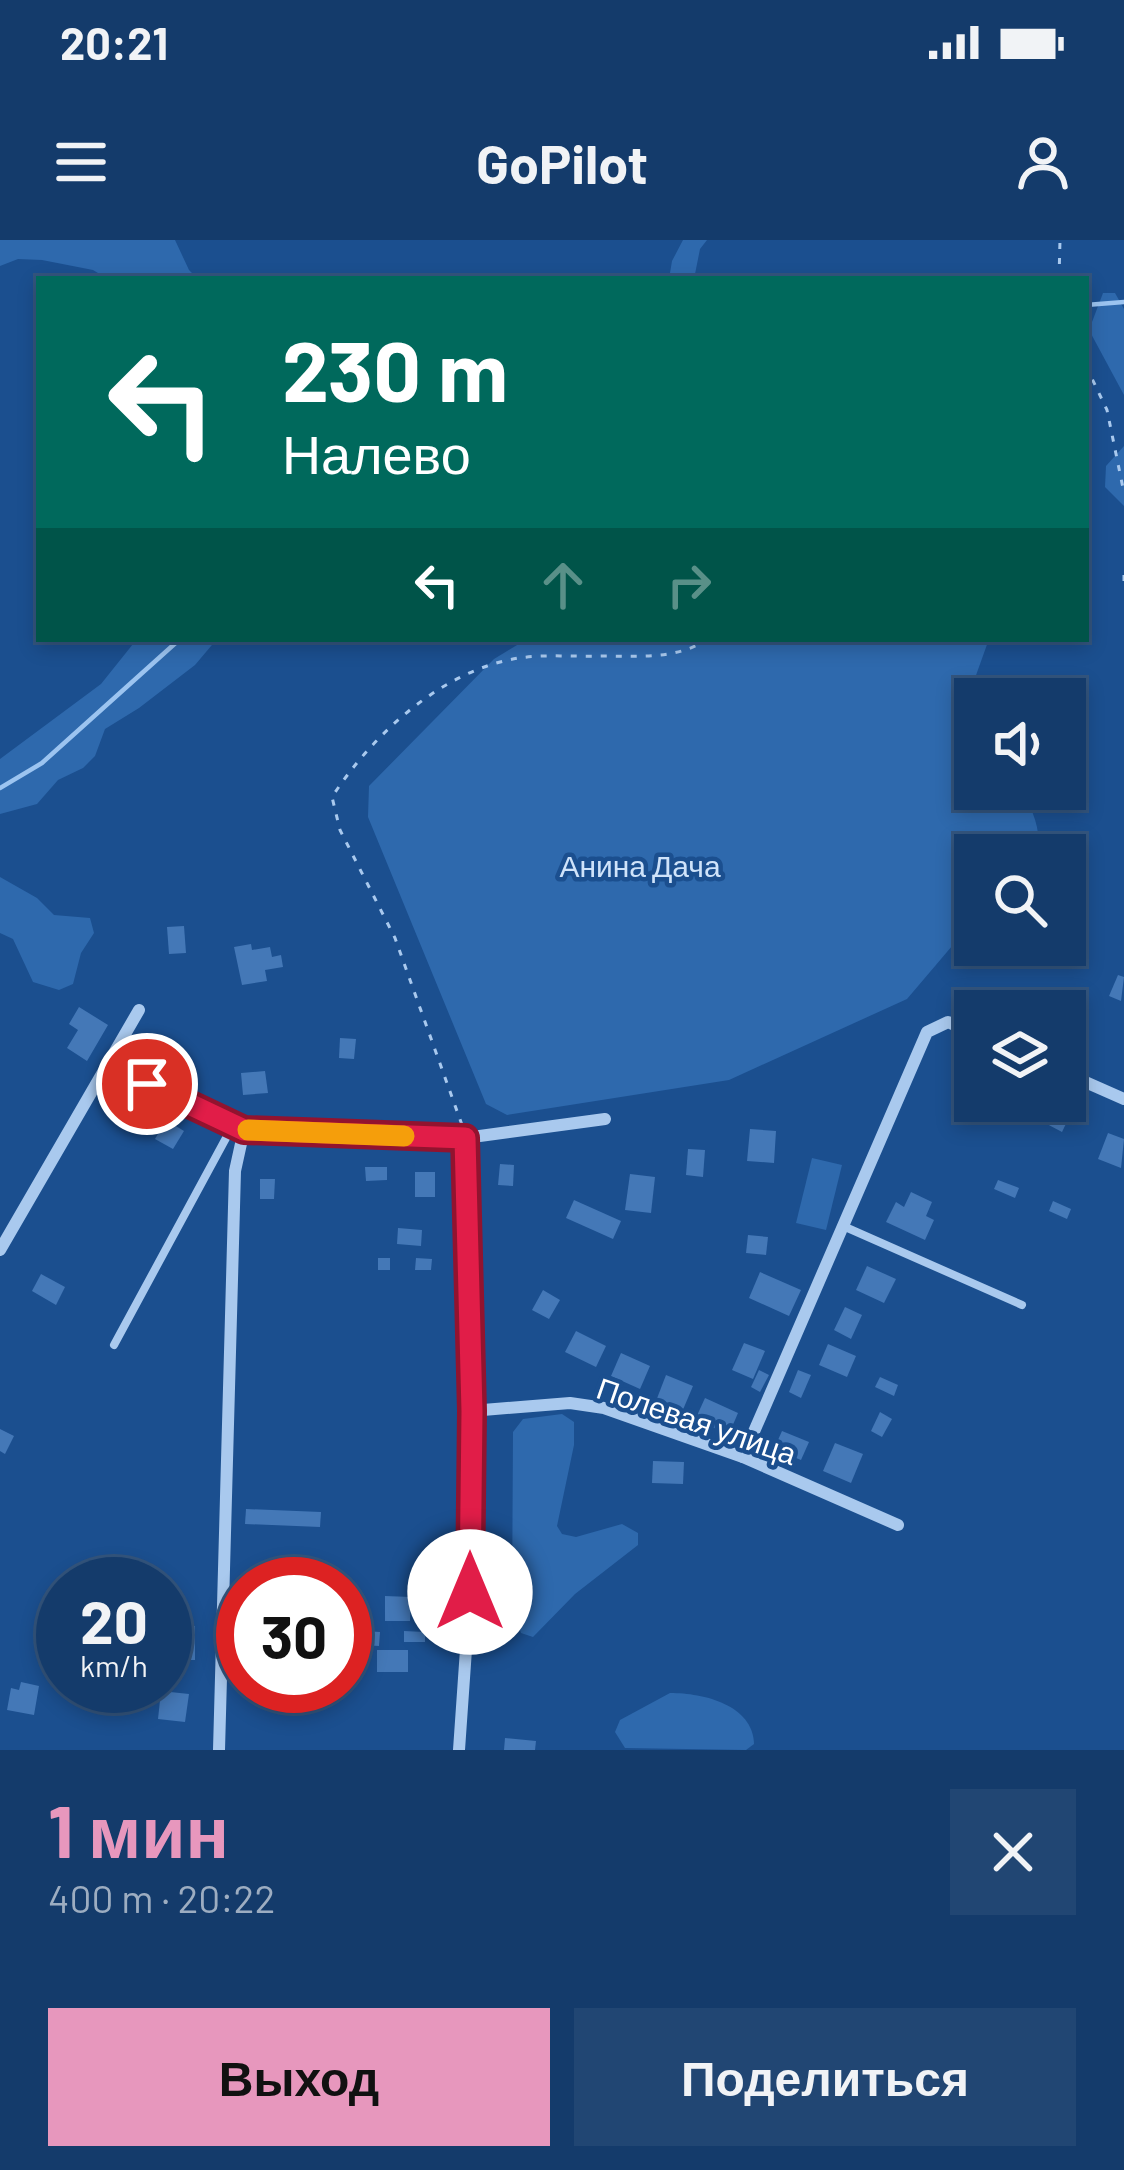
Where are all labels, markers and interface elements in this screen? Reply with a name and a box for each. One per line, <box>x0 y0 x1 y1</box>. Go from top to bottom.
text: 20:21 <box>60 15 168 69</box>
icon: menu <box>48 129 114 195</box>
icon: person <box>1010 129 1076 195</box>
text: GoPilot <box>476 130 648 195</box>
text: 230 m <box>282 318 508 419</box>
icon: left <box>84 324 240 480</box>
text: Налево <box>282 420 471 485</box>
icon: left <box>404 552 470 618</box>
icon: ahead <box>530 552 596 618</box>
icon: right <box>656 552 722 618</box>
map controls <box>954 678 1086 1122</box>
button: sound <box>954 678 1086 810</box>
button: search <box>954 834 1086 966</box>
park label: Анина Дача <box>559 847 721 883</box>
button: layers <box>954 990 1086 1122</box>
pin <box>96 1033 198 1135</box>
icon: arrive <box>114 1051 180 1117</box>
street label: Полевая улица <box>592 1369 802 1471</box>
position arrow <box>407 1529 533 1655</box>
speed limit sign: 30 <box>216 1557 372 1713</box>
text: 20 <box>80 1584 148 1656</box>
text: km/h <box>80 1647 148 1683</box>
text: 1 мин <box>48 1786 229 1872</box>
button: close <box>950 1789 1076 1915</box>
text: 400 m · 20:22 <box>48 1874 275 1921</box>
button: Выход <box>48 2008 550 2146</box>
button: Поделиться <box>574 2008 1076 2146</box>

